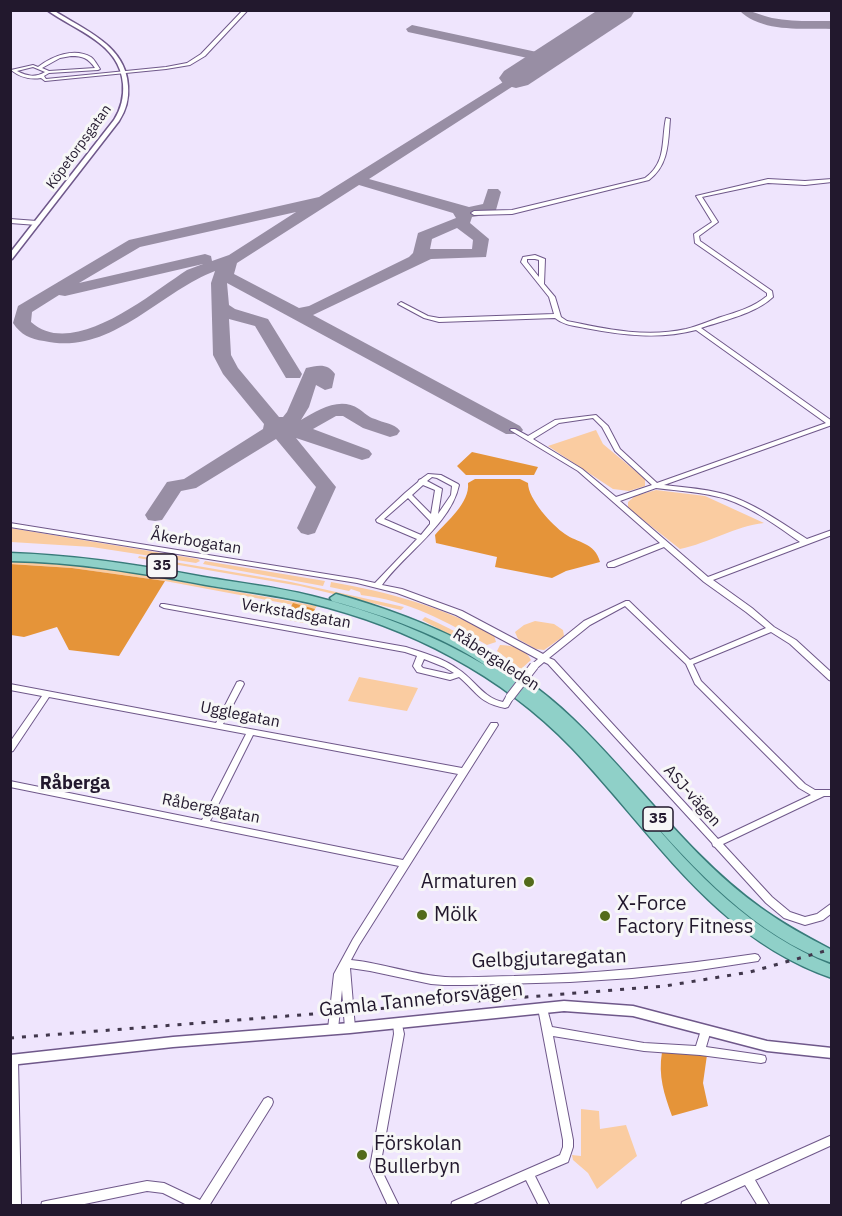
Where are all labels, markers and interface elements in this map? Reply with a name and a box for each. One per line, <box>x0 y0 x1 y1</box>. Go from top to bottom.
street label: Köpetorpsgatan <box>43 102 115 192</box>
street label: Åkerbogatan <box>149 525 243 559</box>
road number: 35 <box>147 554 177 578</box>
street label: Verkstadsgatan <box>240 595 352 633</box>
street label: Råbergaleden <box>449 625 543 695</box>
street label: Ugglegatan <box>198 698 282 732</box>
street label: ASJ-vägen <box>659 761 725 831</box>
district label: Råberga <box>40 773 110 795</box>
street label: Råbergagatan <box>160 790 262 828</box>
road number: 35 <box>643 807 673 831</box>
place label: Armaturen <box>421 870 517 894</box>
marker: Armaturen <box>522 875 536 889</box>
place label: X-Force Factory Fitness <box>617 892 753 939</box>
place label: Mölk <box>434 903 477 927</box>
marker: Mölk <box>415 908 429 922</box>
marker: X-Force Factory Fitness <box>598 909 612 923</box>
street label: Gelbgjutaregatan <box>471 944 627 974</box>
street label: Gamla Tanneforsvägen <box>318 977 524 1023</box>
place label: Förskolan Bullerbyn <box>374 1132 462 1179</box>
marker: Förskolan Bullerbyn <box>355 1148 369 1162</box>

